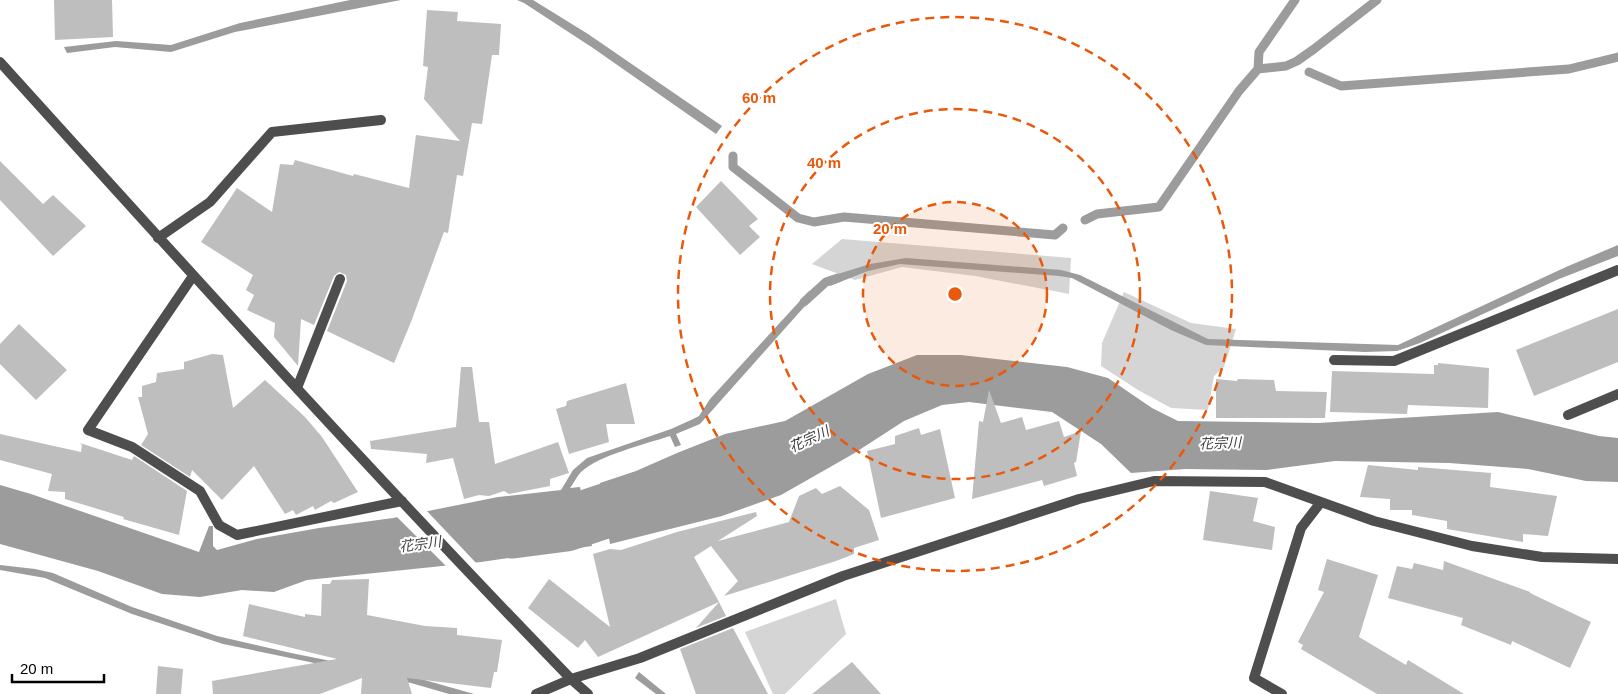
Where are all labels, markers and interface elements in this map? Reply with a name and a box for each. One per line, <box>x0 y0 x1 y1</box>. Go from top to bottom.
text: 60 m <box>742 89 776 106</box>
text: 40 m <box>807 154 841 171</box>
text: 20 m <box>873 220 907 237</box>
centre of rings <box>946 285 964 303</box>
water label: 花宗川 <box>787 422 833 455</box>
water label: 花宗川 <box>1199 434 1243 452</box>
water label: 花宗川 <box>398 533 444 555</box>
scale bar <box>12 652 105 684</box>
text: 20 m <box>20 660 53 677</box>

